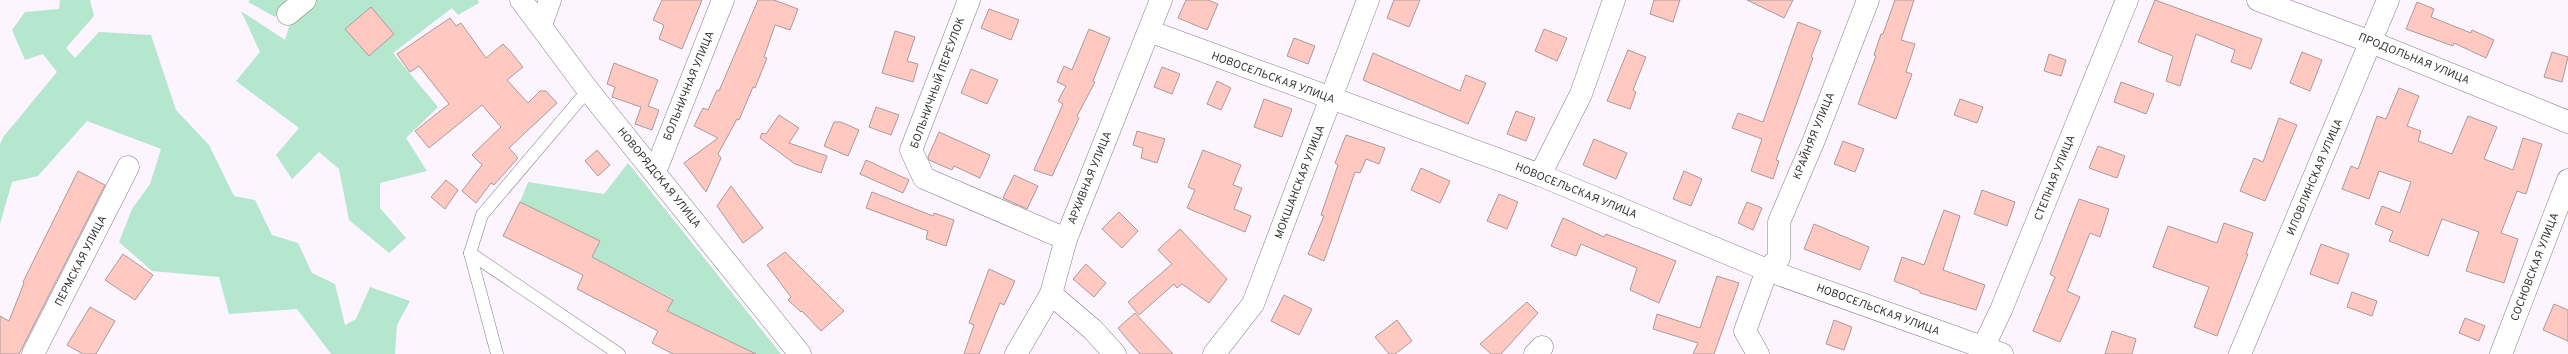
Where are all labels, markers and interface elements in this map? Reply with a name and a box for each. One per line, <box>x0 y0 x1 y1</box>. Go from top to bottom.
street label: БОЛЬНИЧНЫЙ ПЕРЕУЛОК <box>907 15 968 151</box>
street label: БОЛЬНИЧНАЯ УЛИЦА <box>661 29 717 143</box>
street label: ПРОДОЛЬНАЯ УЛИЦА <box>2356 30 2472 88</box>
street label: НОВОСЕЛЬСКАЯ УЛИЦА <box>1209 49 1337 107</box>
street label: КРАЙНЯЯ УЛИЦА <box>1789 90 1838 182</box>
street label: ИЛОВЛИНСКАЯ УЛИЦА <box>2284 116 2346 238</box>
street label: МОКШАНСКАЯ УЛИЦА <box>1272 123 1328 241</box>
street label: НОВОРЯДСКАЯ УЛИЦА <box>614 125 704 231</box>
street label: АРХИВНАЯ УЛИЦА <box>1065 129 1115 227</box>
street label: СТЕПНАЯ УЛИЦА <box>2031 133 2079 223</box>
street label: НОВОСЕЛЬСКАЯ УЛИЦА <box>1513 160 1639 222</box>
street label: СОСНОВСКАЯ УЛИЦА <box>2508 211 2562 323</box>
street label: ПЕРМСКАЯ УЛИЦА <box>52 213 110 309</box>
street label: НОВОСЕЛЬСКАЯ УЛИЦА <box>1814 281 1942 339</box>

